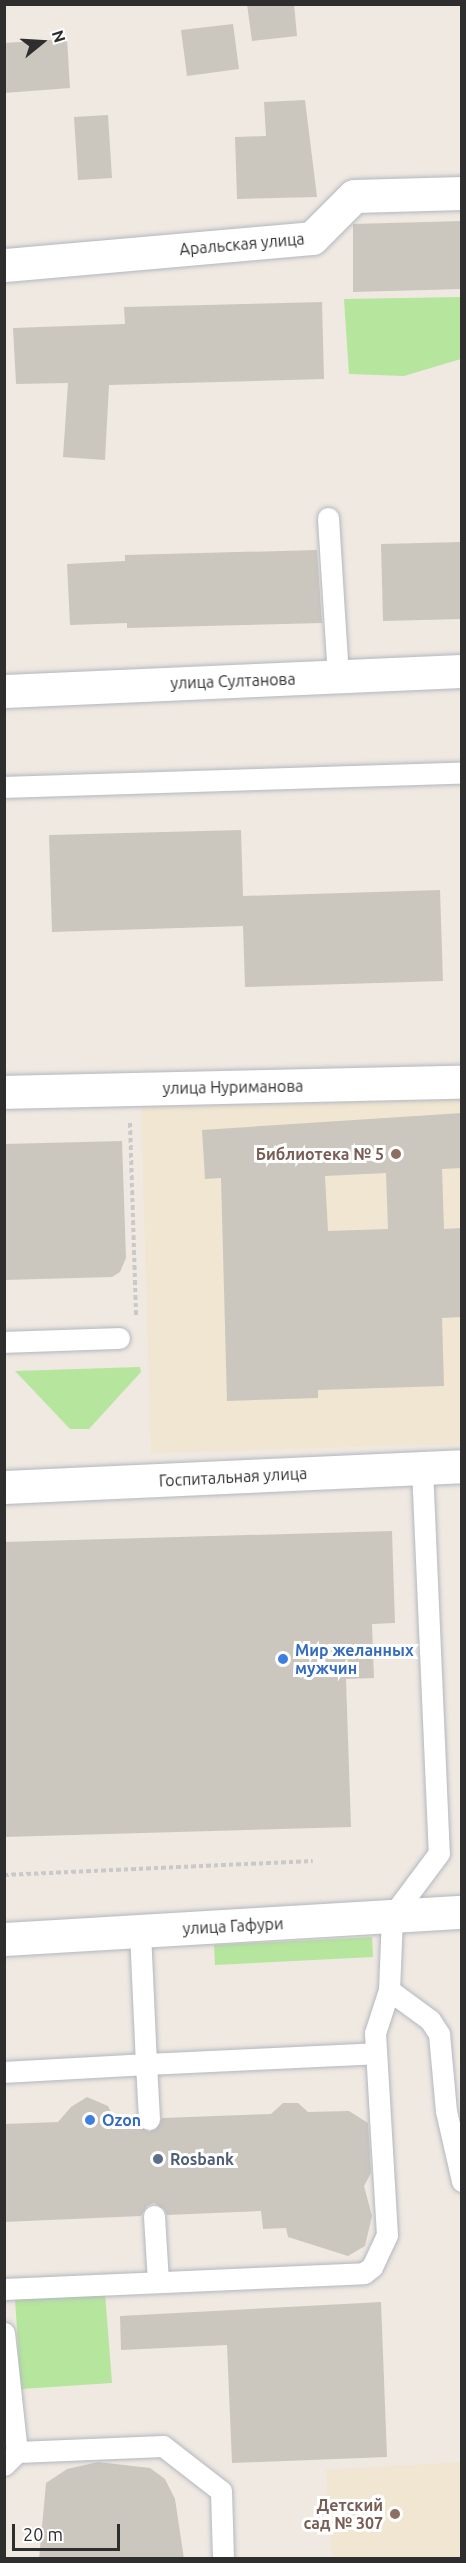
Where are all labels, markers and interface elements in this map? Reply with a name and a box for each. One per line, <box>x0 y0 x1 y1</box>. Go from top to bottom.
north arrow <box>12 12 72 72</box>
text: N <box>49 28 70 45</box>
street label: Аральская улица <box>179 229 305 259</box>
street label: улица Султанова <box>170 669 296 693</box>
street label: улица Нуриманова <box>162 1076 304 1098</box>
place label: Библиотека № 5 <box>256 1144 384 1164</box>
marker: Библиотека № 5 <box>389 1147 403 1161</box>
street label: Госпитальная улица <box>158 1464 308 1490</box>
place label: Мир желанных мужчин <box>295 1640 414 1678</box>
marker: Мир желанных мужчин <box>276 1652 290 1666</box>
street label: улица Гафури <box>182 1914 284 1938</box>
place label: Ozon <box>102 2110 141 2130</box>
marker: Ozon <box>83 2113 97 2127</box>
place label: Rosbank <box>170 2149 234 2169</box>
marker: Rosbank <box>151 2152 165 2166</box>
place label: Детский сад № 307 <box>303 2495 383 2533</box>
marker: Детский сад № 307 <box>388 2507 402 2521</box>
scale bar <box>15 2512 123 2550</box>
text: 20 m <box>23 2524 63 2544</box>

